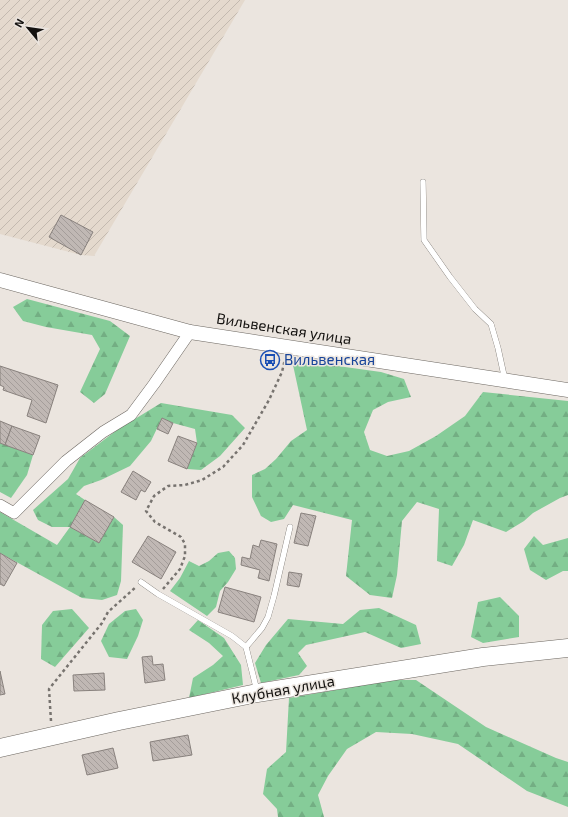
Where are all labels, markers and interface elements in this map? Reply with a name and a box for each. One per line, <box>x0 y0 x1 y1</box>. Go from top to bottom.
north arrow <box>8 8 48 48</box>
text: N <box>11 16 26 30</box>
street label: Вильвенская улица <box>215 308 353 349</box>
bus stop icon: Вильвенская <box>259 349 281 371</box>
place label: Вильвенская <box>284 350 375 368</box>
street label: Клубная улица <box>230 671 336 708</box>

